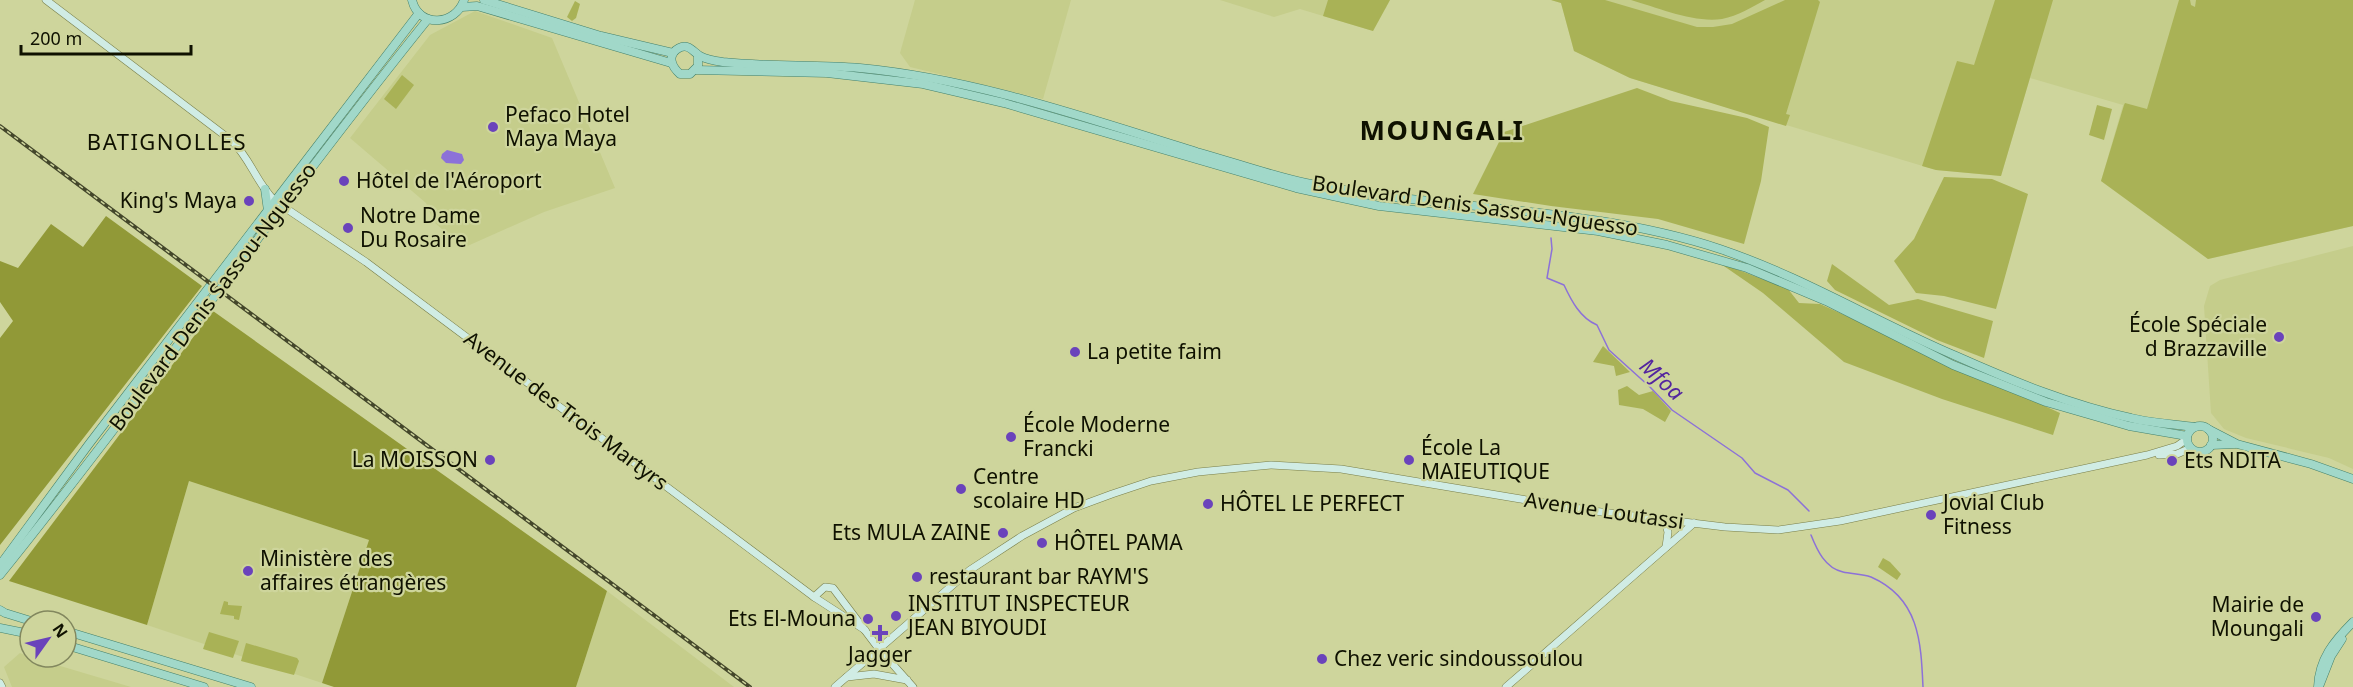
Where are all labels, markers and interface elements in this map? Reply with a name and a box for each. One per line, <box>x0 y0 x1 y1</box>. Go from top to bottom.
scale bar <box>21 18 190 56</box>
text: 200 m <box>30 26 82 50</box>
place label: Pefaco Hotel Maya Maya <box>505 100 630 152</box>
district label: MOUNGALI <box>1359 111 1525 148</box>
marker: Pefaco Hotel Maya Maya <box>486 120 500 134</box>
district label: BATIGNOLLES <box>87 126 247 156</box>
street label: Boulevard Denis Sassou-Nguesso <box>102 157 322 436</box>
place label: Hôtel de l'Aéroport <box>356 166 542 194</box>
street label: Boulevard Denis Sassou-Nguesso <box>1310 168 1640 242</box>
marker: Hôtel de l'Aéroport <box>337 174 351 188</box>
place label: King's Maya <box>120 186 237 214</box>
marker: King's Maya <box>242 194 256 208</box>
place label: Notre Dame Du Rosaire <box>360 201 480 253</box>
marker: Notre Dame Du Rosaire <box>341 221 355 235</box>
place label: École Spéciale d Brazzaville <box>2129 310 2267 362</box>
street label: Avenue des Trois Martyrs <box>459 324 674 496</box>
marker: École Spéciale d Brazzaville <box>2272 330 2286 344</box>
place label: La petite faim <box>1087 337 1222 365</box>
marker: La petite faim <box>1068 345 1082 359</box>
water label: Mfoa <box>1634 350 1692 407</box>
place label: École Moderne Francki <box>1023 410 1170 462</box>
marker: École Moderne Francki <box>1004 430 1018 444</box>
place label: École La MAIEUTIQUE <box>1421 433 1550 485</box>
place label: La MOISSON <box>352 445 478 473</box>
place label: Ets NDITA <box>2184 446 2281 474</box>
marker: La MOISSON <box>483 453 497 467</box>
marker: École La MAIEUTIQUE <box>1402 453 1416 467</box>
marker: Ets NDITA <box>2165 454 2179 468</box>
place label: Centre scolaire HD <box>973 462 1085 514</box>
marker: Centre scolaire HD <box>954 482 968 496</box>
street label: Avenue Loutassi <box>1523 485 1686 535</box>
place label: Jovial Club Fitness <box>1941 488 2044 540</box>
place label: HÔTEL LE PERFECT <box>1220 489 1405 517</box>
marker: HÔTEL LE PERFECT <box>1201 497 1215 511</box>
marker: Jovial Club Fitness <box>1924 508 1938 522</box>
place label: Ets MULA ZAINE <box>832 518 991 546</box>
marker: Ets MULA ZAINE <box>996 526 1010 540</box>
place label: HÔTEL PAMA <box>1054 528 1183 556</box>
marker: HÔTEL PAMA <box>1035 536 1049 550</box>
place label: Ministère des affaires étrangères <box>260 544 446 596</box>
place label: restaurant bar RAYM'S <box>929 562 1149 590</box>
marker: Ministère des affaires étrangères <box>241 564 255 578</box>
marker: restaurant bar RAYM'S <box>910 570 924 584</box>
place label: INSTITUT INSPECTEUR JEAN BIYOUDI <box>906 589 1130 641</box>
place label: Mairie de Moungali <box>2211 590 2304 642</box>
place label: Ets El-Mouna <box>728 604 856 632</box>
north arrow <box>18 609 78 669</box>
marker: INSTITUT INSPECTEUR JEAN BIYOUDI <box>889 609 903 623</box>
marker: Mairie de Moungali <box>2309 610 2323 624</box>
marker: Ets El-Mouna <box>861 612 875 626</box>
text: N <box>48 619 73 642</box>
marker: Jagger <box>873 626 887 640</box>
place label: Jagger <box>846 640 912 668</box>
place label: Chez veric sindoussoulou <box>1334 644 1583 672</box>
marker: Chez veric sindoussoulou <box>1315 652 1329 666</box>

